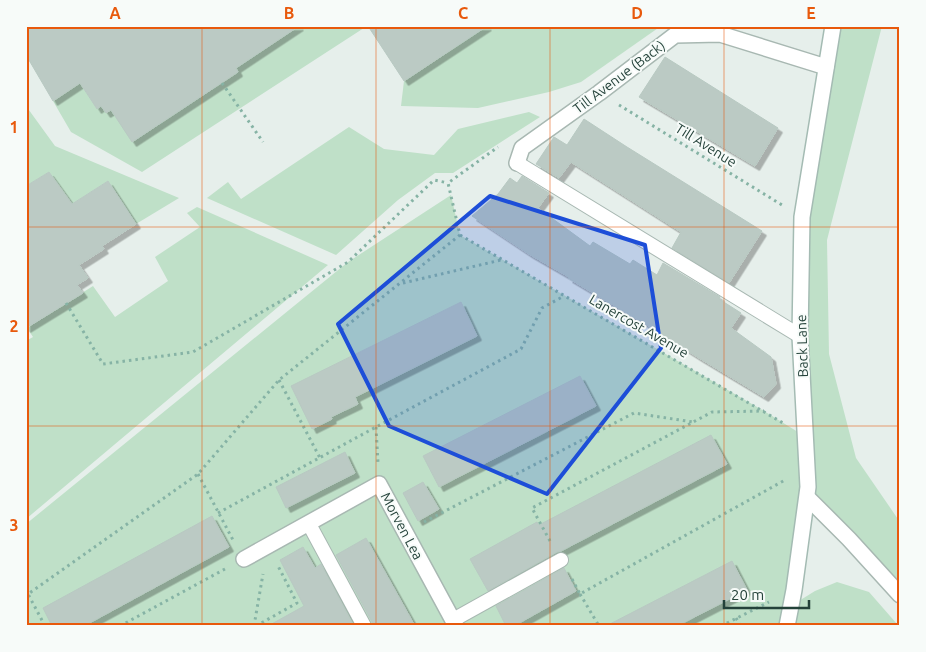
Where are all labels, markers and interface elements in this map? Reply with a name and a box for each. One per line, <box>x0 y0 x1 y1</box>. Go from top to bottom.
text: A <box>109 4 121 22</box>
text: B <box>284 4 294 22</box>
text: C <box>458 4 468 22</box>
text: D <box>631 4 643 22</box>
text: E <box>806 4 816 22</box>
street label: Till Avenue (Back) <box>570 37 668 117</box>
text: 1 <box>9 118 19 136</box>
street label: Till Avenue <box>672 120 740 170</box>
street label: Lanercost Avenue <box>587 291 691 361</box>
street label: Back Lane <box>793 314 811 378</box>
text: 2 <box>9 317 19 335</box>
street label: Morven Lea <box>378 490 426 562</box>
text: 3 <box>9 516 19 534</box>
scale bar <box>724 577 808 609</box>
text: 20 m <box>731 586 764 603</box>

